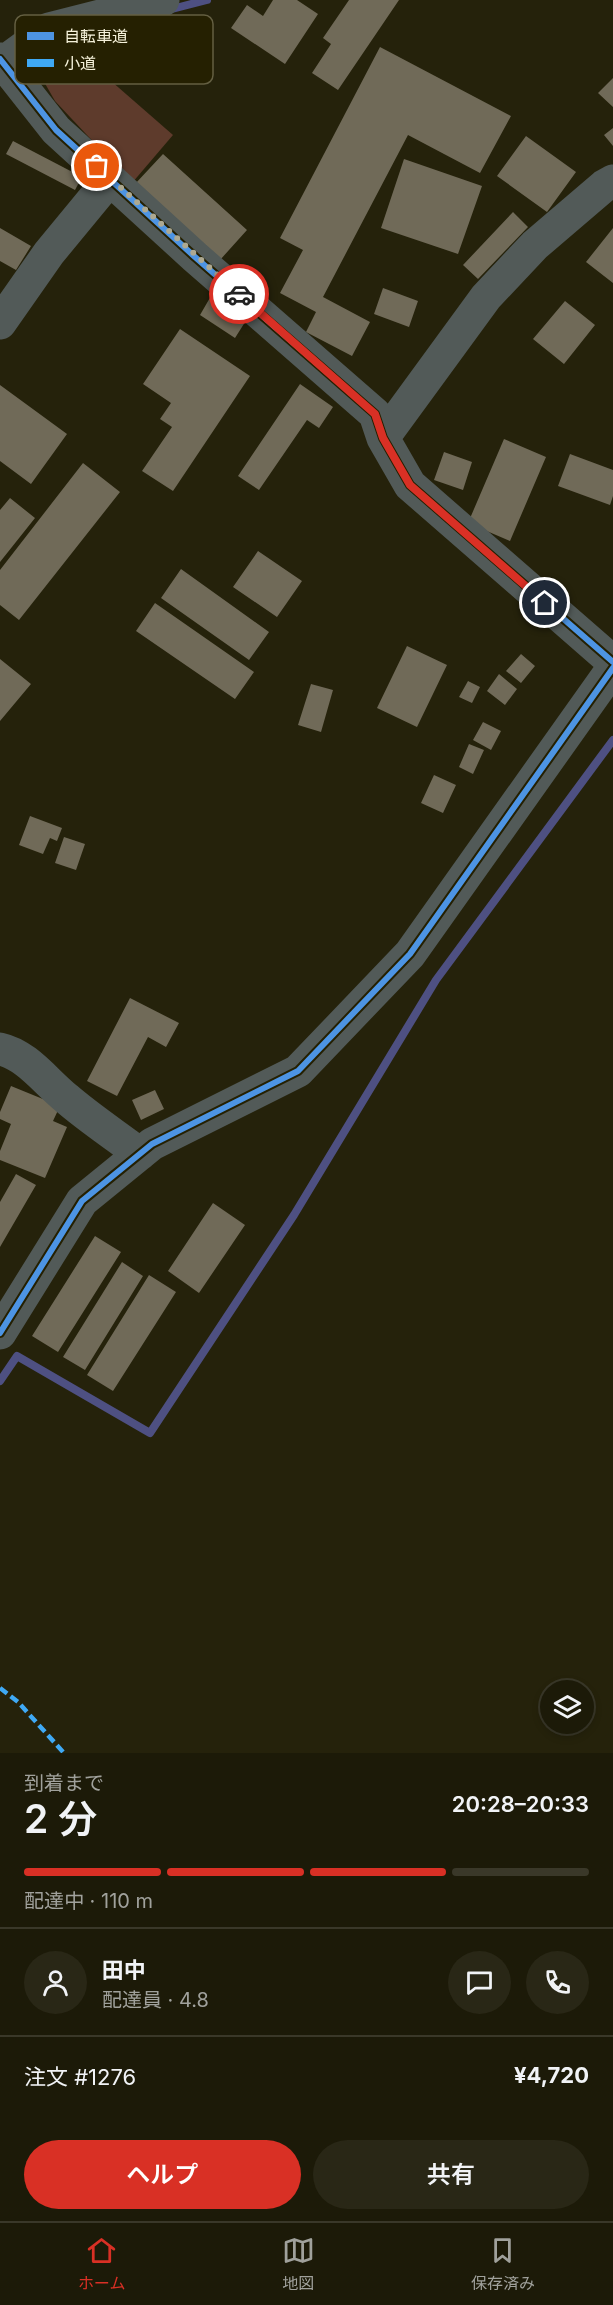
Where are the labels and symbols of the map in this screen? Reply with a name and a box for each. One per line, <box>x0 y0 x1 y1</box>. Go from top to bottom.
legend <box>15 15 213 84</box>
text: 自転車道 <box>64 26 128 46</box>
text: 小道 <box>64 53 96 73</box>
pin <box>71 140 122 191</box>
courier <box>209 264 269 324</box>
pin <box>519 577 570 628</box>

